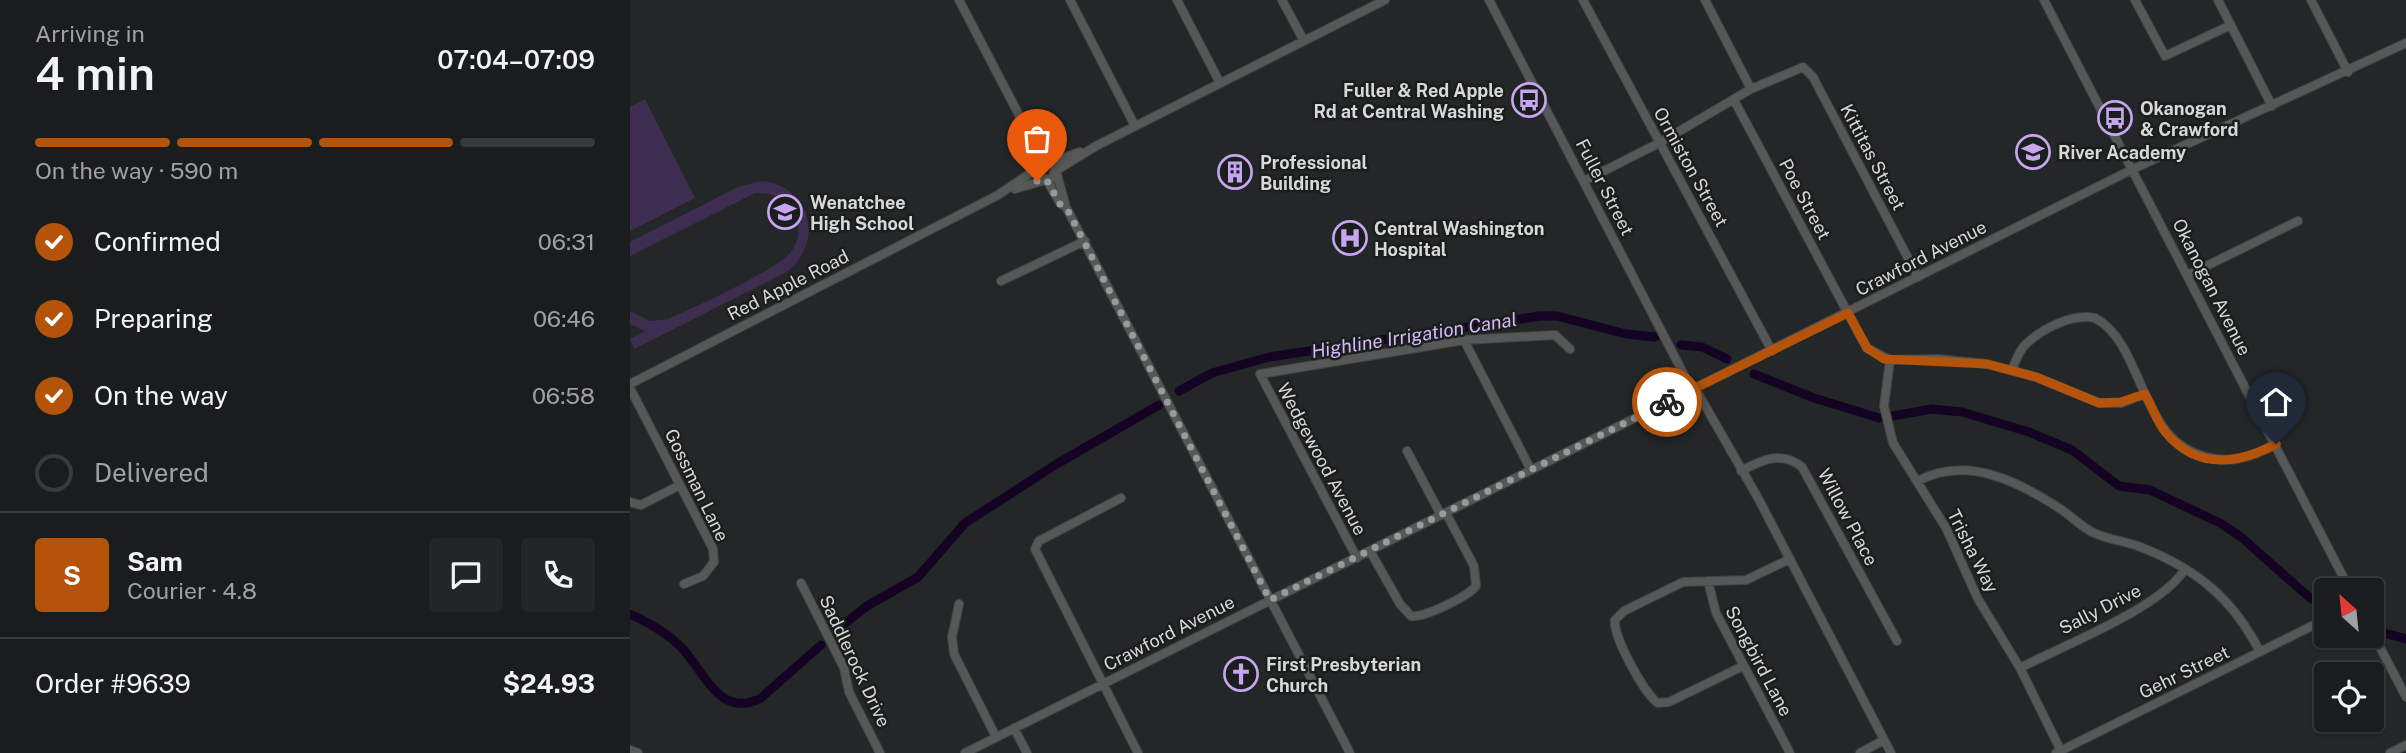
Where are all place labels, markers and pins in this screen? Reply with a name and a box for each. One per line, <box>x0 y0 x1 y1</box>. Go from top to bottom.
place label: Fuller & Red Apple Rd at Central Washing <box>1313 80 1504 122</box>
bus stop icon: Fuller & Red Apple Rd at Central Washing <box>1510 81 1548 119</box>
place label: Okanogan & Crawford <box>2140 98 2238 140</box>
bus stop icon: Okanogan & Crawford <box>2096 99 2134 137</box>
pin <box>1007 109 1067 181</box>
school or university icon: River Academy <box>2014 133 2052 171</box>
place label: River Academy <box>2058 142 2186 163</box>
place label: Professional Building <box>1260 152 1368 194</box>
building icon: Professional Building <box>1216 153 1254 191</box>
place label: Wenatchee High School <box>810 192 914 234</box>
school or university icon: Wenatchee High School <box>766 193 804 231</box>
place label: Central Washington Hospital <box>1374 218 1544 260</box>
hospital icon: Central Washington Hospital <box>1331 219 1369 257</box>
pin <box>2246 372 2306 444</box>
place label: First Presbyterian Church <box>1266 654 1421 696</box>
church icon: First Presbyterian Church <box>1222 655 1260 693</box>

